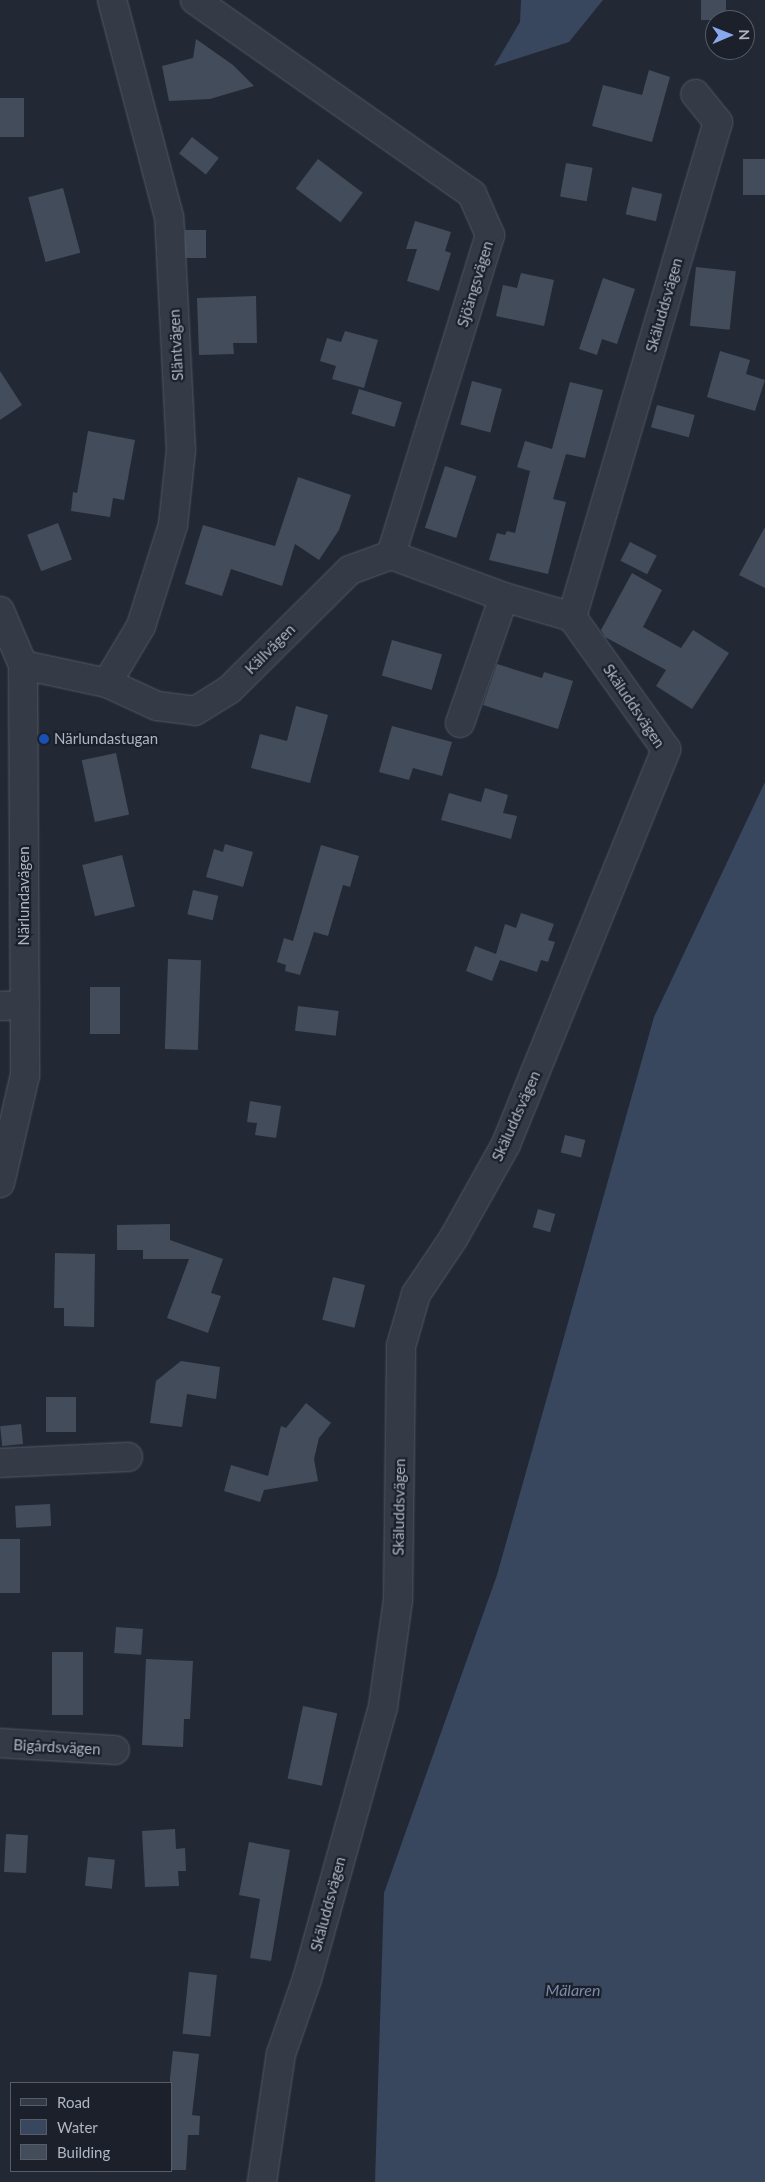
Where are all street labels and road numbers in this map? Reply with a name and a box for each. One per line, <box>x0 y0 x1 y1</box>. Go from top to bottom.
street label: Sjöängsvägen <box>453 239 497 329</box>
street label: Skäluddsvägen <box>642 256 686 354</box>
street label: Släntvägen <box>165 309 187 381</box>
street label: Källvägen <box>241 620 299 678</box>
street label: Skäluddsvägen <box>599 661 669 751</box>
street label: Närlundavägen <box>15 846 33 946</box>
street label: Skäluddsvägen <box>488 1068 544 1164</box>
street label: Skäluddsvägen <box>389 1458 409 1556</box>
street label: Bigårdsvägen <box>13 1736 101 1758</box>
street label: Skäluddsvägen <box>307 1855 349 1953</box>

